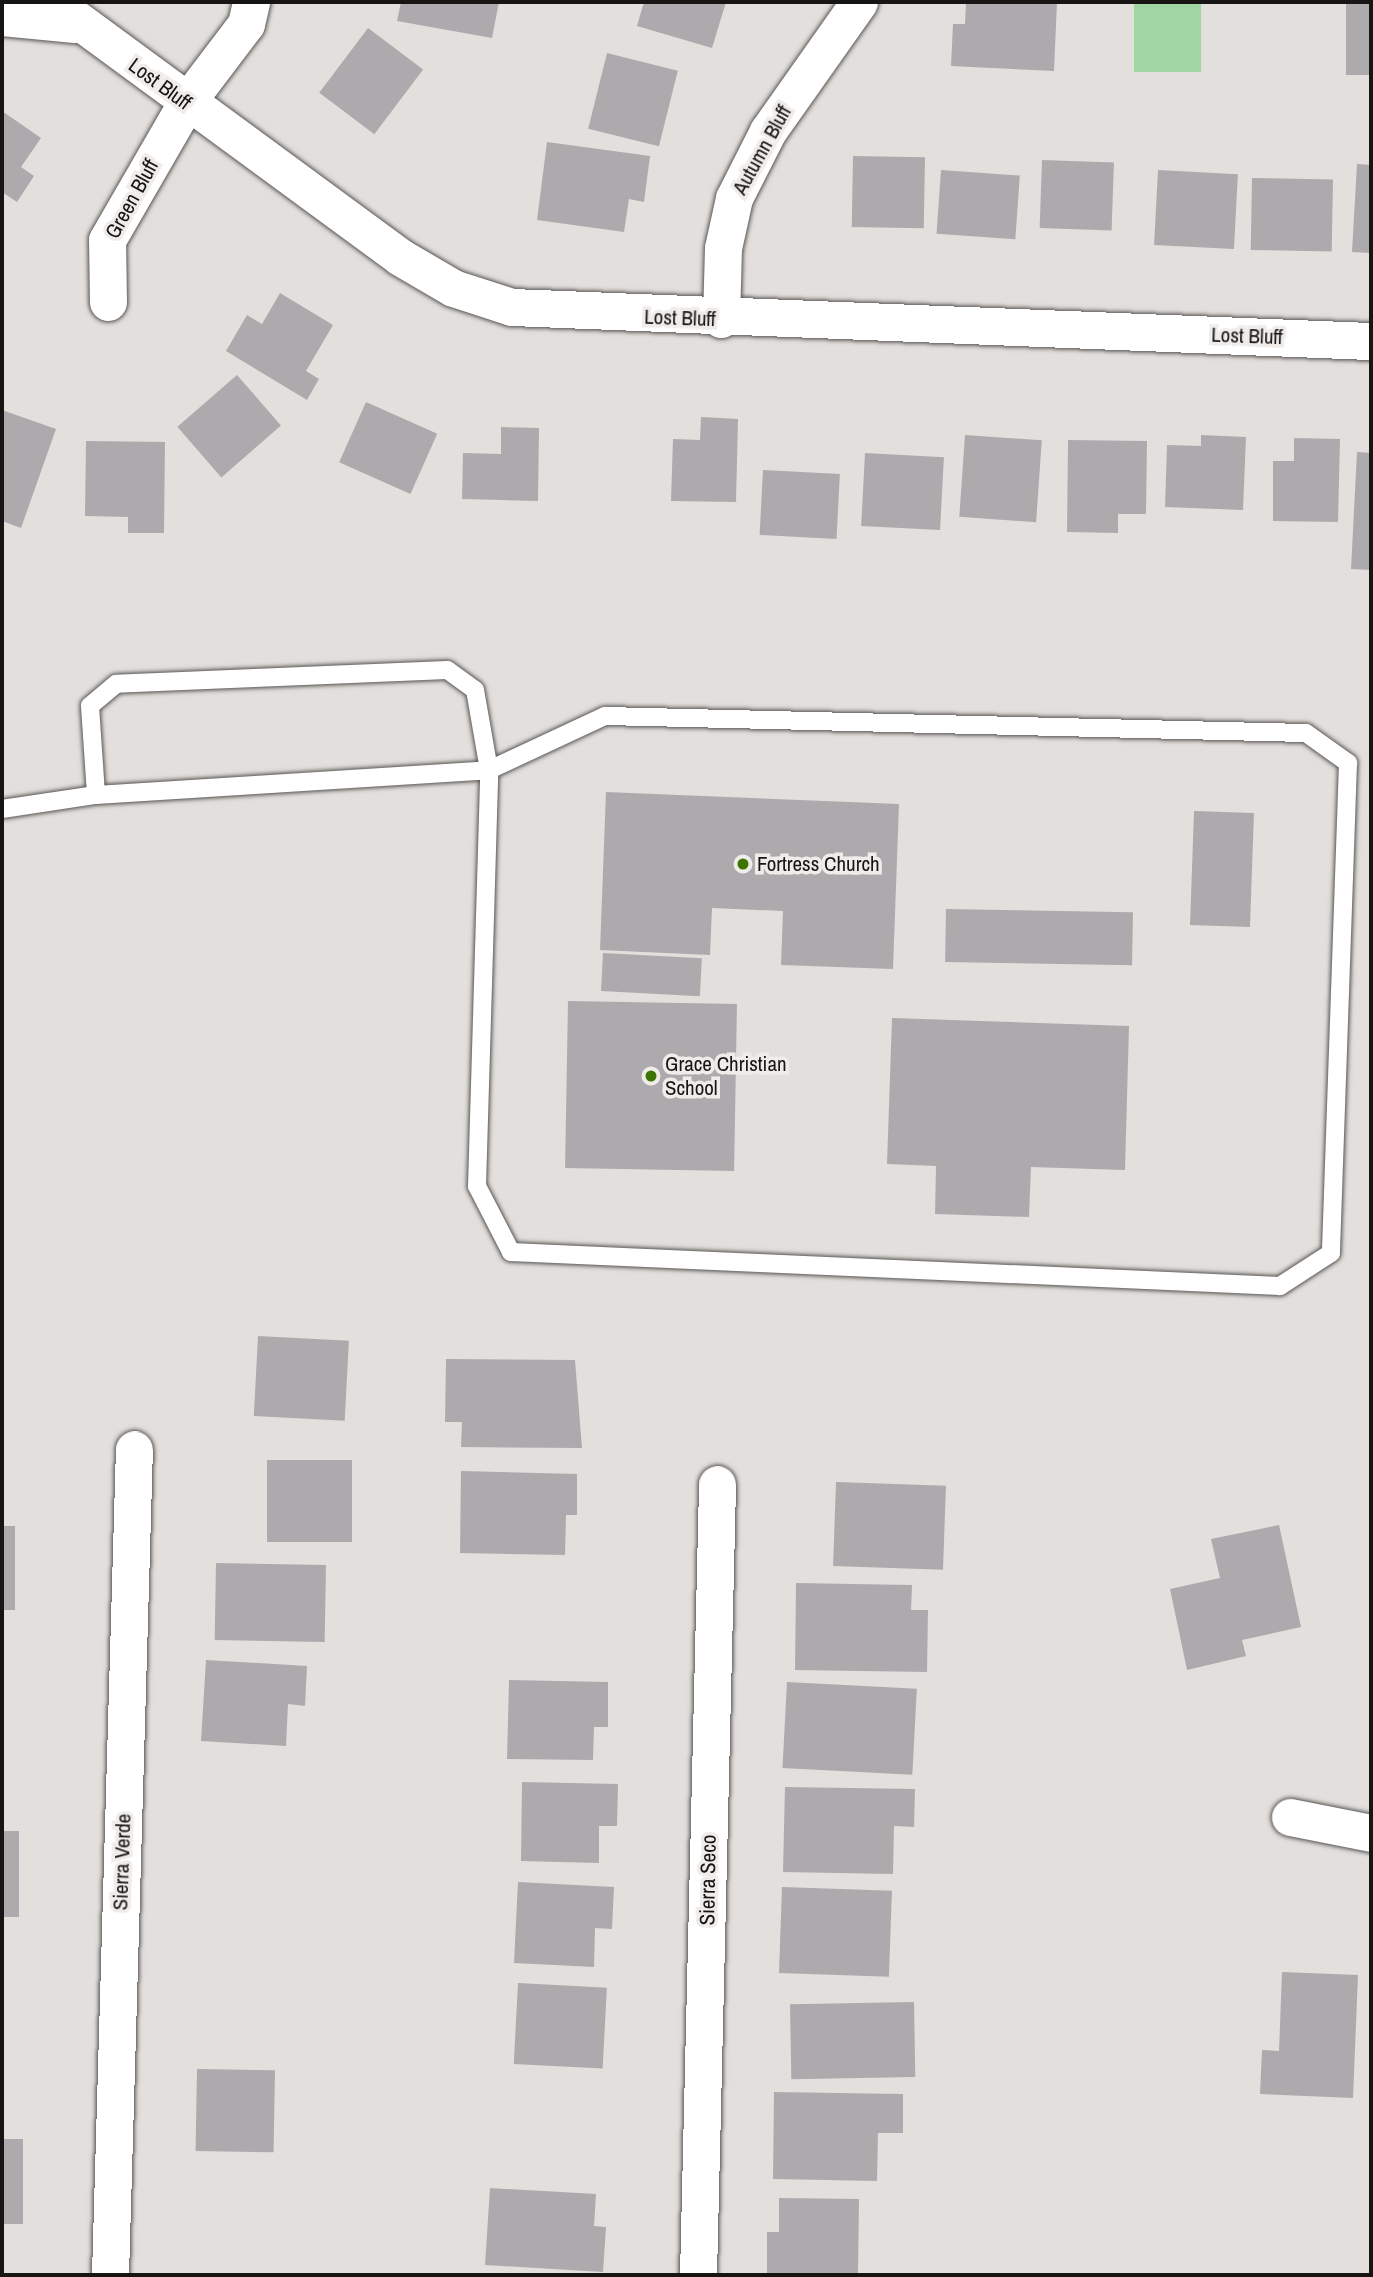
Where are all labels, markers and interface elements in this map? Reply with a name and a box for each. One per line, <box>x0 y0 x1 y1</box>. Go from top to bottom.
street label: Lost Bluff <box>124 53 196 115</box>
street label: Autumn Bluff <box>727 101 797 199</box>
street label: Green Bluff <box>100 155 164 243</box>
street label: Lost Bluff <box>644 304 716 332</box>
street label: Lost Bluff <box>1211 322 1283 350</box>
place label: Fortress Church <box>757 851 880 877</box>
marker: Fortress Church <box>735 856 751 872</box>
place label: Grace Christian School <box>665 1051 787 1101</box>
marker: Grace Christian School <box>643 1068 659 1084</box>
street label: Sierra Verde <box>108 1813 136 1911</box>
street label: Sierra Seco <box>695 1834 721 1926</box>

